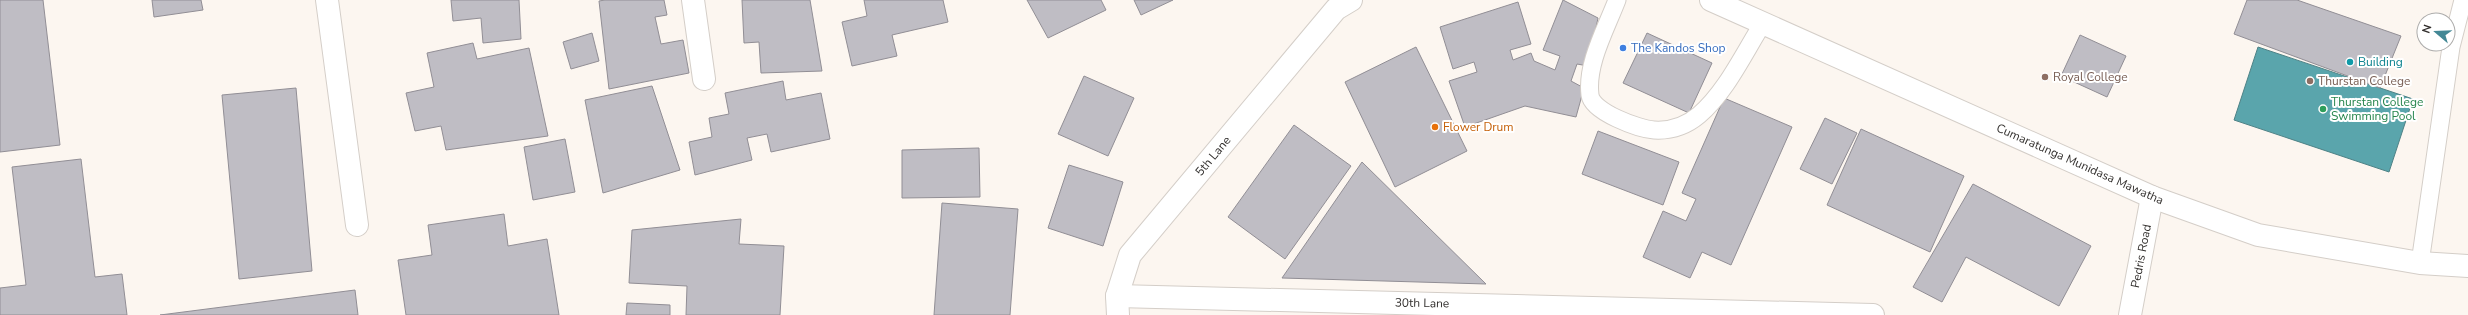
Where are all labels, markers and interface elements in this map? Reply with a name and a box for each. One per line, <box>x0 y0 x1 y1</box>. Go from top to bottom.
north arrow <box>2416 12 2456 52</box>
text: N <box>2419 23 2435 35</box>
place label: The Kandos Shop <box>1631 40 1726 56</box>
marker: The Kandos Shop <box>1618 43 1628 53</box>
place label: Building <box>2358 54 2403 70</box>
marker: Building <box>2345 57 2355 67</box>
place label: Royal College <box>2053 69 2128 85</box>
marker: Royal College <box>2040 72 2050 82</box>
place label: Thurstan College <box>2318 73 2410 89</box>
marker: Thurstan College <box>2305 76 2315 86</box>
place label: Thurstan College Swimming Pool <box>2331 94 2423 124</box>
marker: Thurstan College Swimming Pool <box>2318 104 2328 114</box>
place label: Flower Drum <box>1443 119 1514 135</box>
street label: Cumaratunga Munidasa Mawatha <box>1994 120 2166 208</box>
marker: Flower Drum <box>1430 122 1440 132</box>
street label: 5th Lane <box>1192 133 1234 179</box>
street label: Pedris Road <box>2127 223 2155 289</box>
street label: 30th Lane <box>1395 295 1449 311</box>

